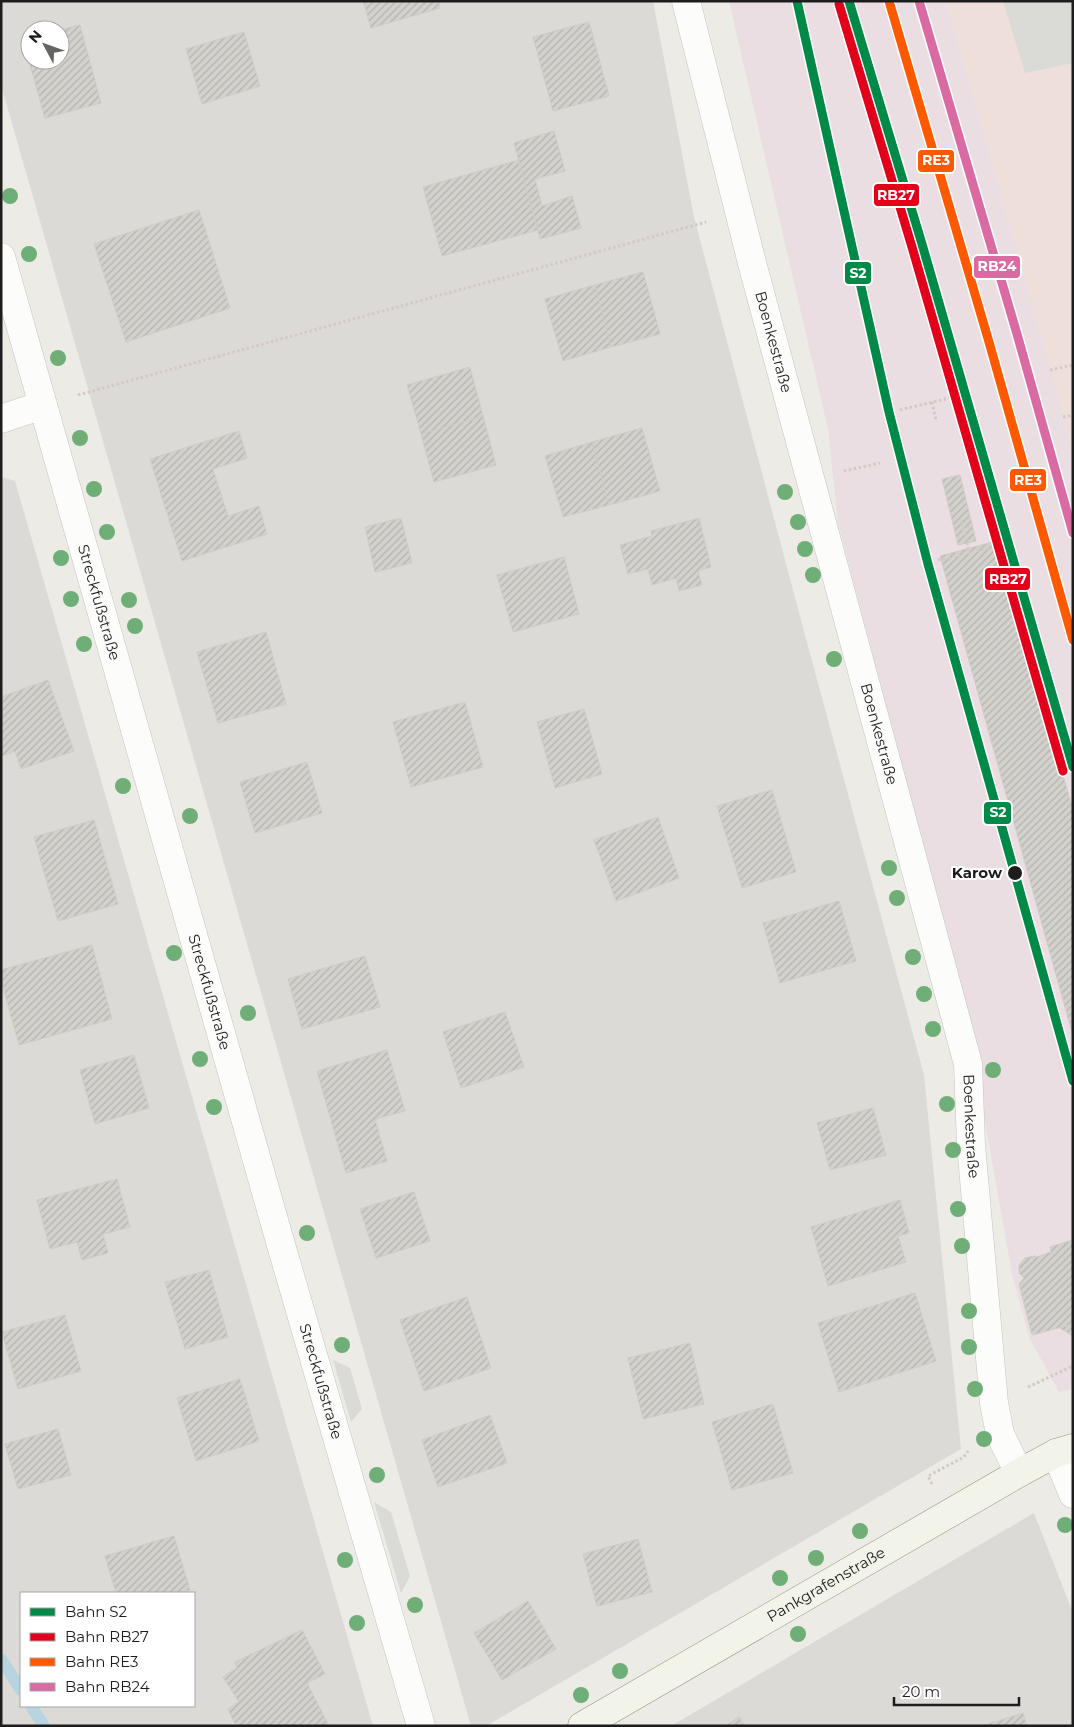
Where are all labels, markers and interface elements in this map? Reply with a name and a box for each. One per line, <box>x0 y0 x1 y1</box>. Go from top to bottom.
north arrow <box>20 20 70 70</box>
text: N <box>25 26 46 47</box>
line badge: RE3 <box>917 149 955 173</box>
text: RE3 <box>922 151 950 169</box>
line badge: RB27 <box>873 183 920 207</box>
text: RB27 <box>877 186 915 204</box>
line badge: RB24 <box>973 255 1021 279</box>
text: RB24 <box>978 257 1017 275</box>
line badge: S2 <box>844 261 872 285</box>
text: S2 <box>849 264 867 282</box>
street label: Boenkestraße <box>751 289 797 395</box>
line badge: RE3 <box>1009 468 1047 492</box>
text: RE3 <box>1014 471 1042 489</box>
street label: Streckfußstraße <box>74 542 125 662</box>
line badge: RB27 <box>984 567 1031 591</box>
text: RB27 <box>989 570 1027 588</box>
street label: Boenkestraße <box>857 681 902 787</box>
line badge: S2 <box>983 801 1012 825</box>
text: S2 <box>989 803 1007 821</box>
place label: Karow <box>952 863 1003 882</box>
marker: Karow <box>1006 864 1024 882</box>
street label: Streckfußstraße <box>184 932 235 1052</box>
street label: Boenkestraße <box>959 1074 984 1179</box>
street label: Streckfußstraße <box>295 1321 347 1441</box>
street label: Pankgrafenstraße <box>763 1543 888 1626</box>
legend <box>20 1592 195 1707</box>
text: Bahn S2 <box>65 1602 127 1621</box>
text: Bahn RB27 <box>65 1627 149 1646</box>
text: Bahn RE3 <box>65 1652 139 1671</box>
scale bar <box>894 1674 1019 1706</box>
text: Bahn RB24 <box>65 1677 150 1696</box>
text: 20 m <box>902 1682 940 1701</box>

